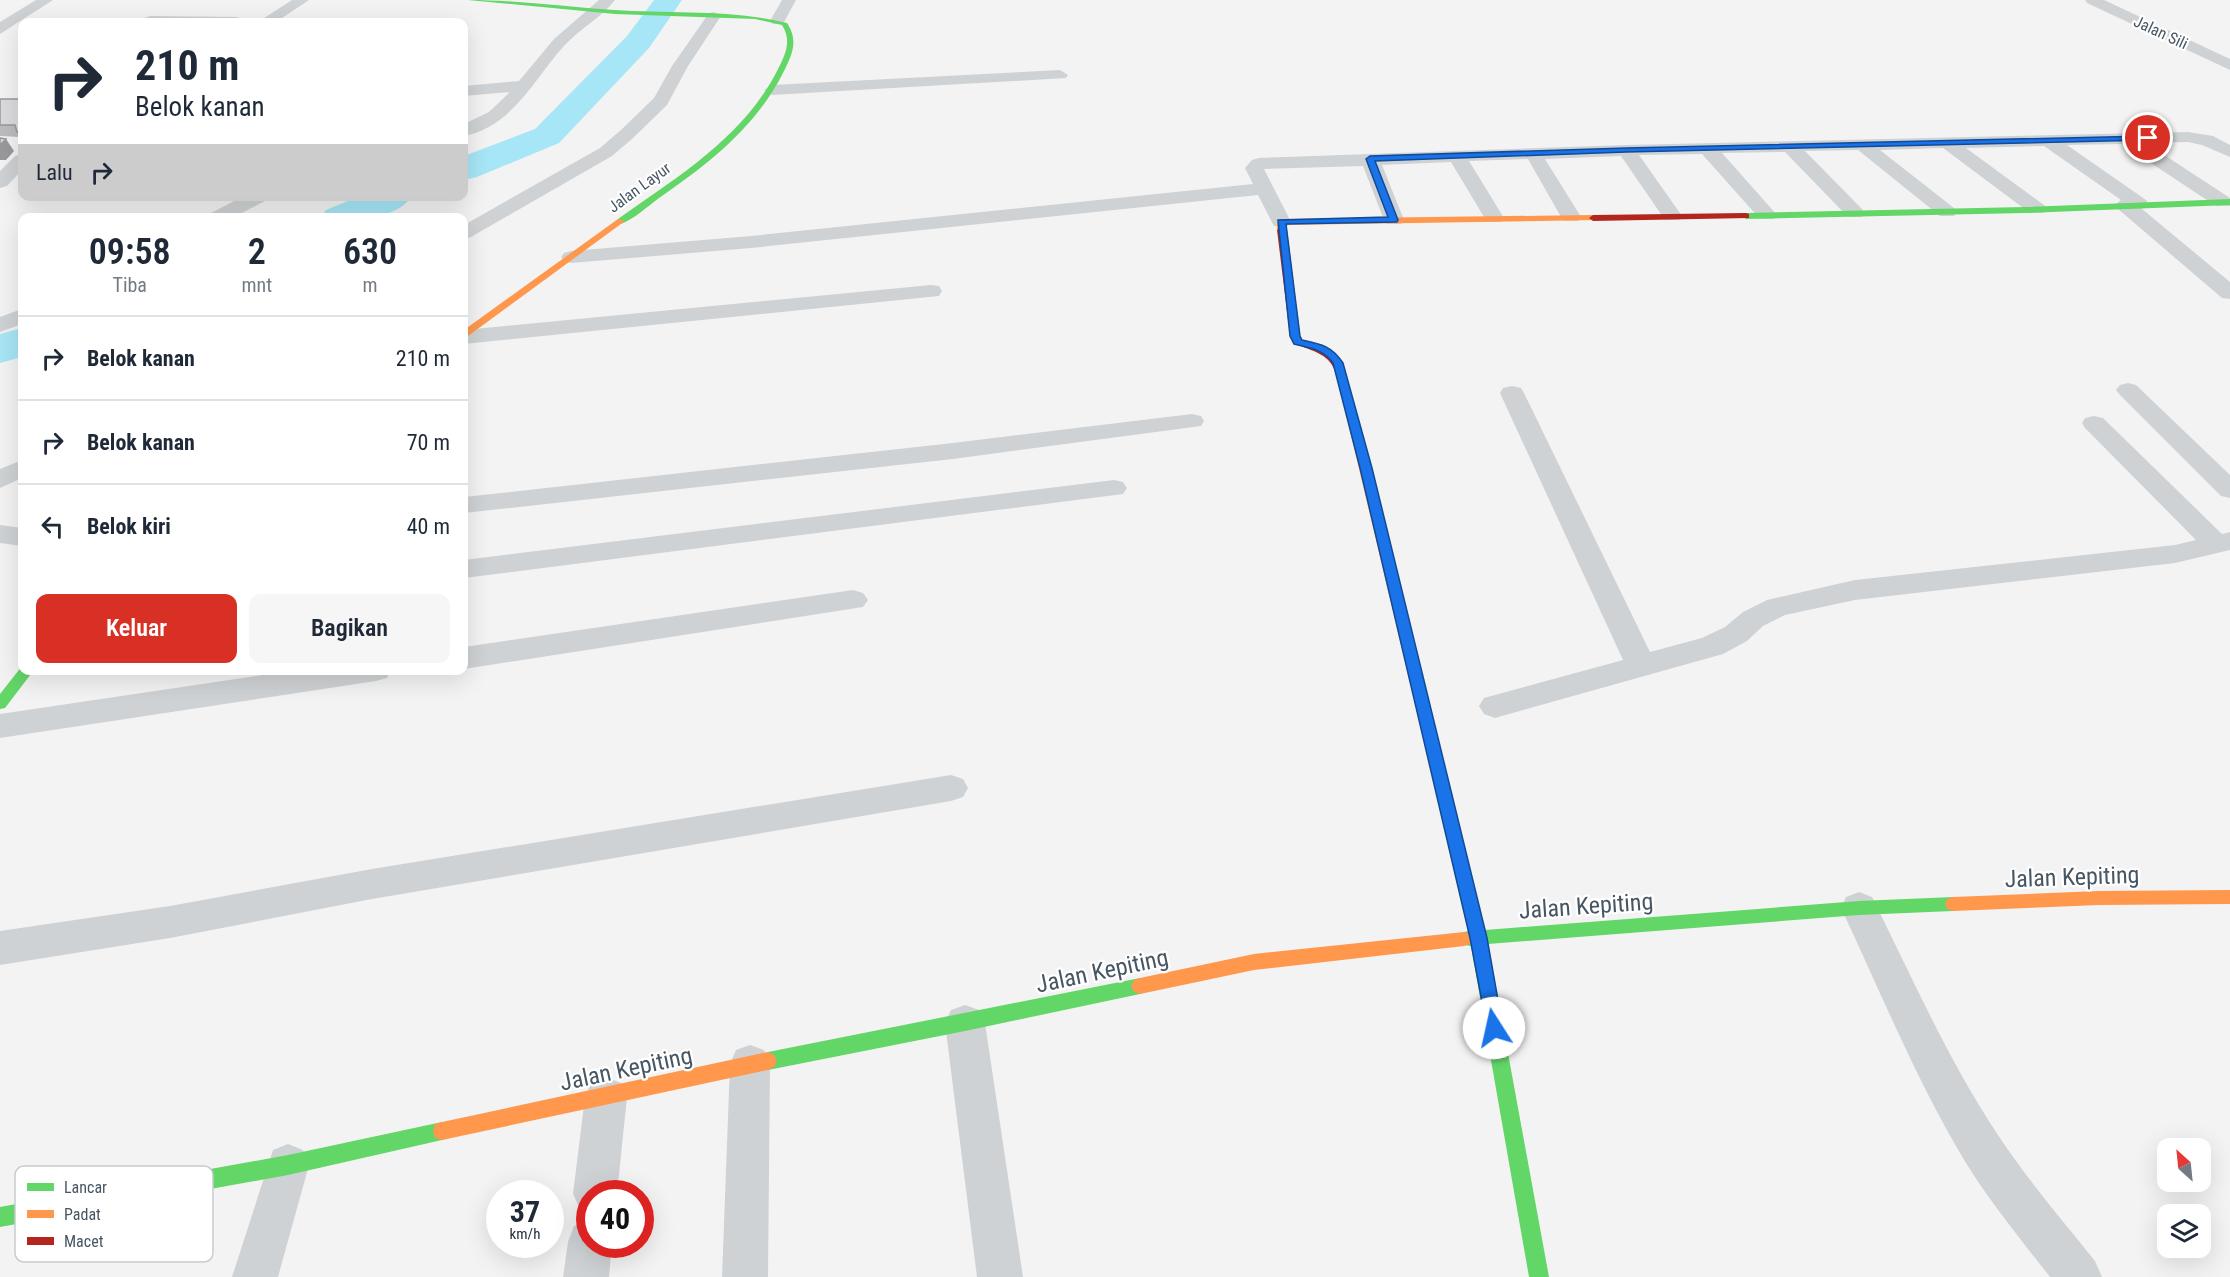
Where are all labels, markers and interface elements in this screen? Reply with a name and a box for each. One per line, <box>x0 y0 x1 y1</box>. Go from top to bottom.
street label: Jalan Sili <box>2131 12 2191 53</box>
text: 210 m <box>135 41 240 90</box>
icon: right <box>36 42 114 120</box>
text: Belok kanan <box>135 91 265 123</box>
pin <box>2122 112 2173 163</box>
icon: arrive <box>2131 121 2164 154</box>
icon: right <box>85 156 118 189</box>
street label: Jalan Layur <box>604 158 674 216</box>
text: Lalu <box>36 160 73 185</box>
text: 09:58 <box>89 231 171 273</box>
text: 2 <box>248 231 266 273</box>
text: 630 <box>343 231 397 273</box>
text: Tiba <box>113 273 147 297</box>
text: mnt <box>241 273 272 297</box>
text: m <box>363 273 378 297</box>
icon: right <box>36 342 69 375</box>
text: Belok kanan <box>87 346 195 371</box>
text: 210 m <box>396 346 450 371</box>
icon: right <box>36 426 69 459</box>
text: Belok kanan <box>87 430 195 455</box>
text: 70 m <box>407 430 450 455</box>
icon: left <box>36 510 69 543</box>
text: Belok kiri <box>87 514 171 539</box>
text: 40 m <box>407 514 450 539</box>
button: Keluar <box>36 594 237 663</box>
button: Bagikan <box>249 594 450 663</box>
street label: Jalan Kepiting <box>2004 861 2140 893</box>
street label: Jalan Kepiting <box>1518 887 1654 925</box>
street label: Jalan Kepiting <box>1033 943 1171 999</box>
position arrow <box>1462 996 1526 1060</box>
street label: Jalan Kepiting <box>557 1041 695 1097</box>
north arrow <box>2157 1138 2211 1192</box>
map controls <box>2157 1138 2211 1258</box>
legend <box>15 1166 213 1262</box>
text: Lancar <box>64 1178 107 1197</box>
speed limit sign: 40 <box>576 1180 654 1258</box>
text: 37 <box>510 1194 540 1229</box>
button: layers <box>2157 1204 2211 1258</box>
text: Padat <box>64 1205 101 1224</box>
text: km/h <box>510 1225 540 1243</box>
text: Macet <box>64 1232 104 1251</box>

